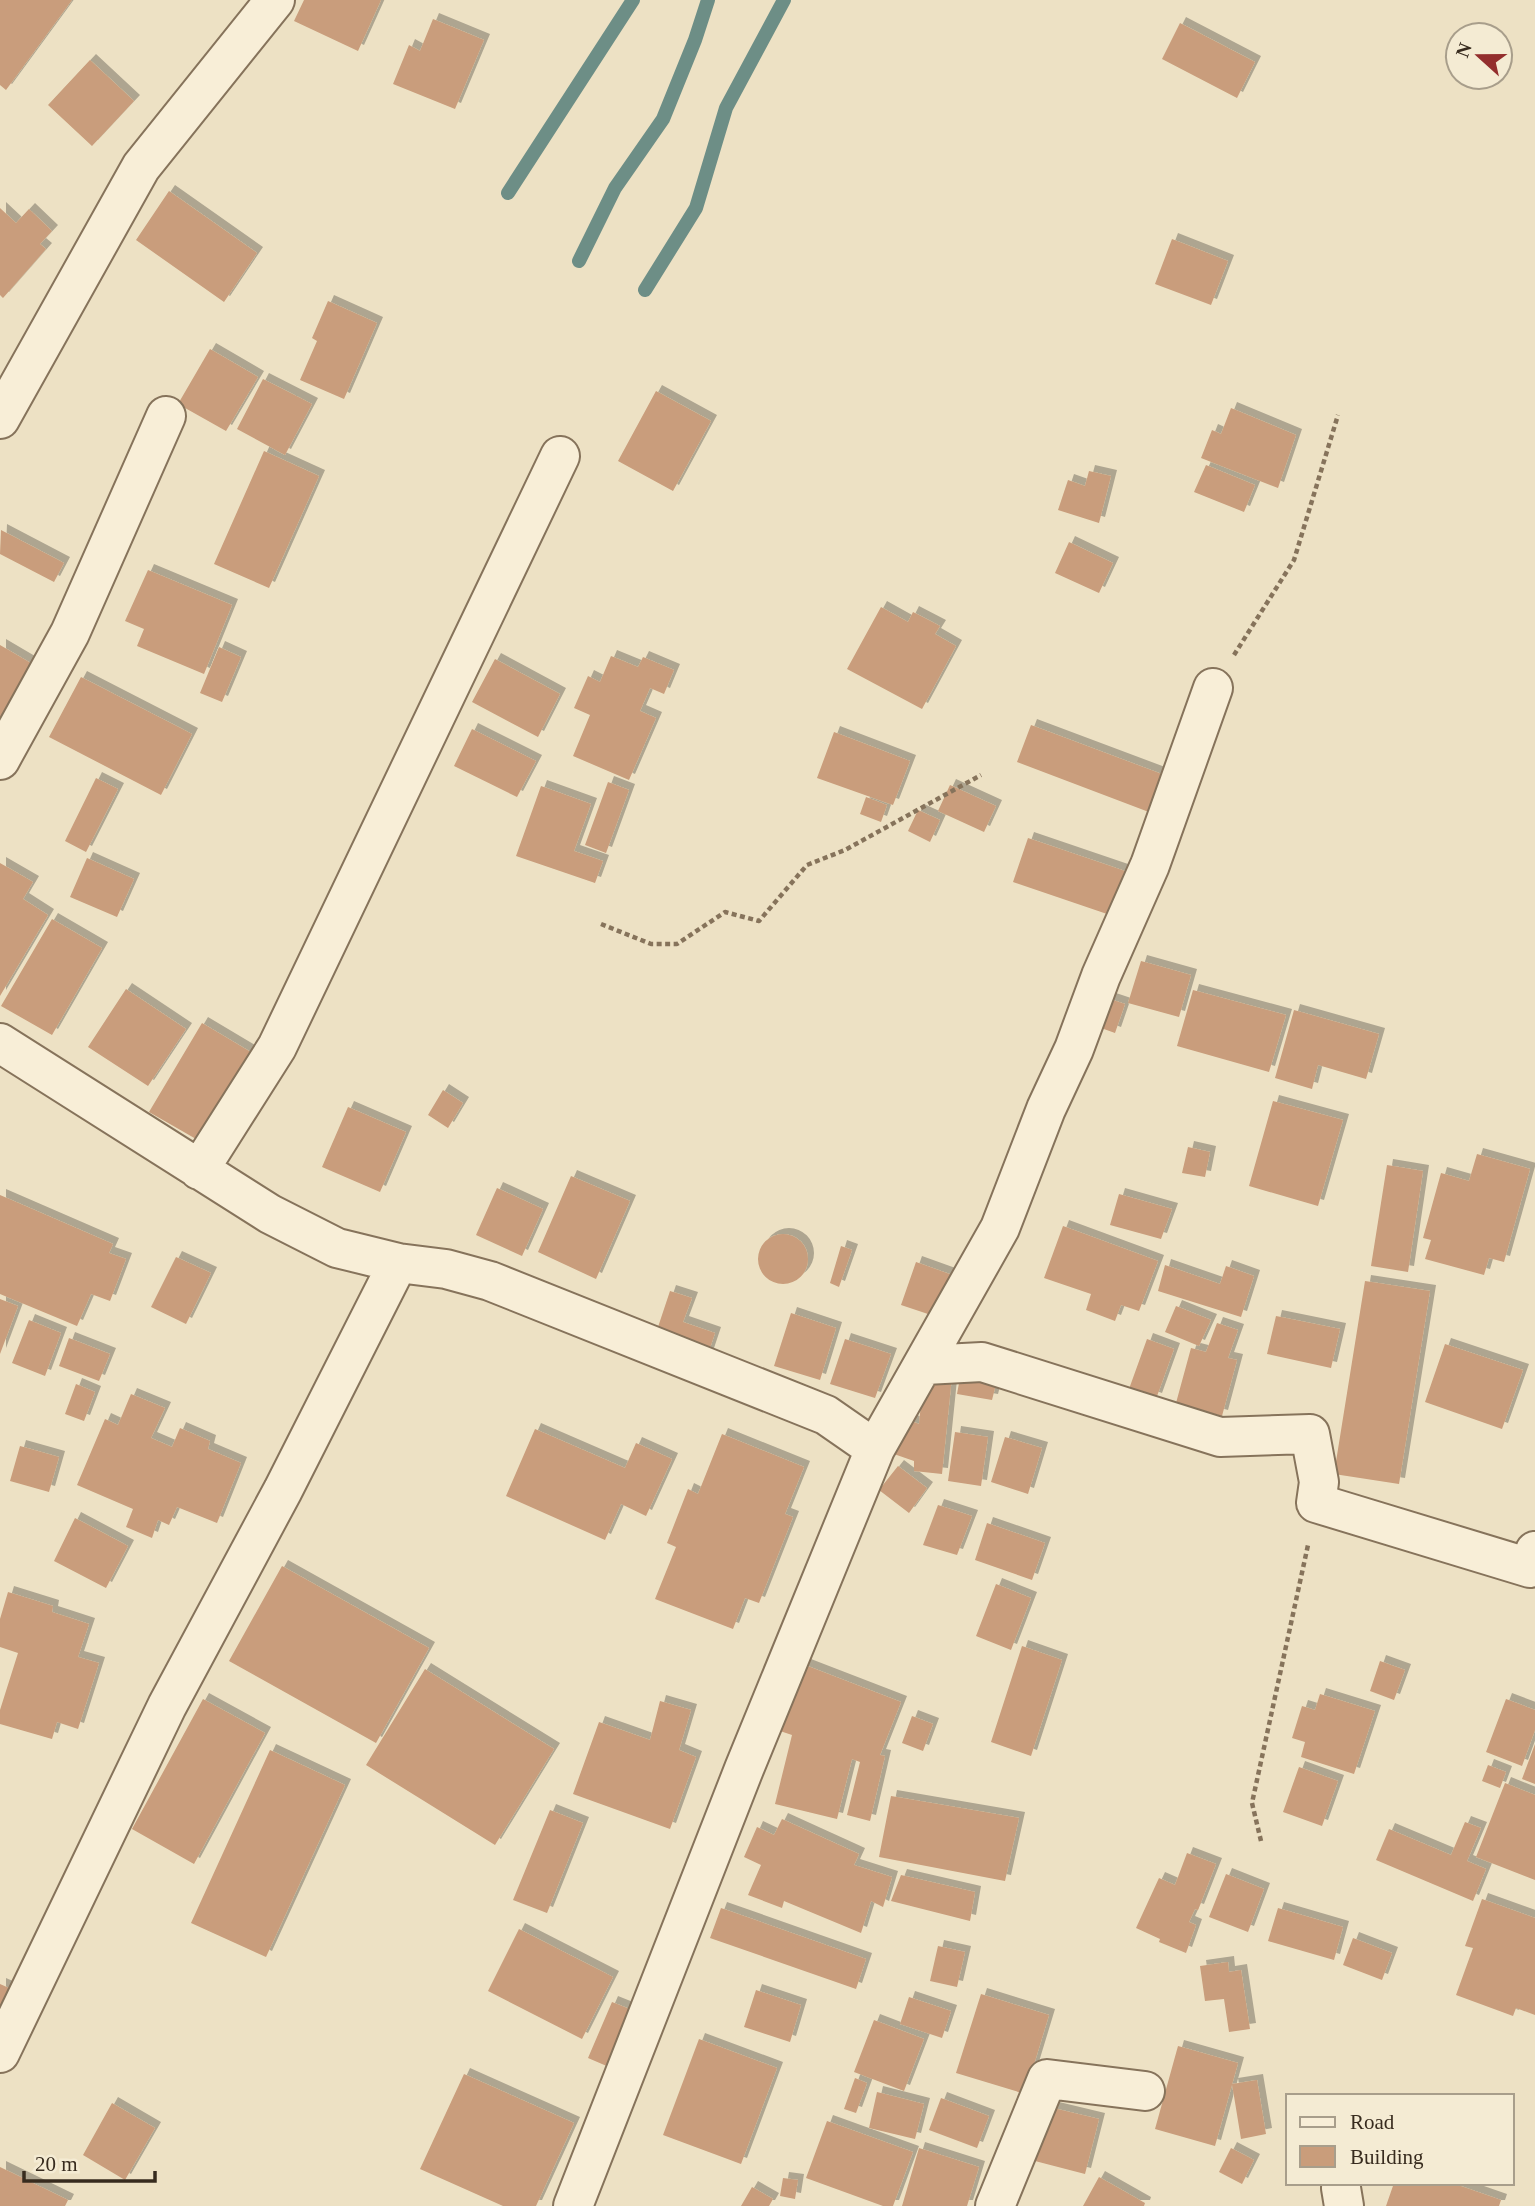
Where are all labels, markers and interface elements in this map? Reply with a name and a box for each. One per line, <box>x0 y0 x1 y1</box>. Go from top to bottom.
north arrow <box>1444 21 1514 91</box>
text: N <box>1451 40 1476 60</box>
legend <box>1286 2094 1514 2185</box>
text: Road <box>1350 2110 1395 2134</box>
scale bar <box>24 2140 156 2184</box>
text: Building <box>1350 2145 1424 2169</box>
text: 20 m <box>35 2152 78 2176</box>

